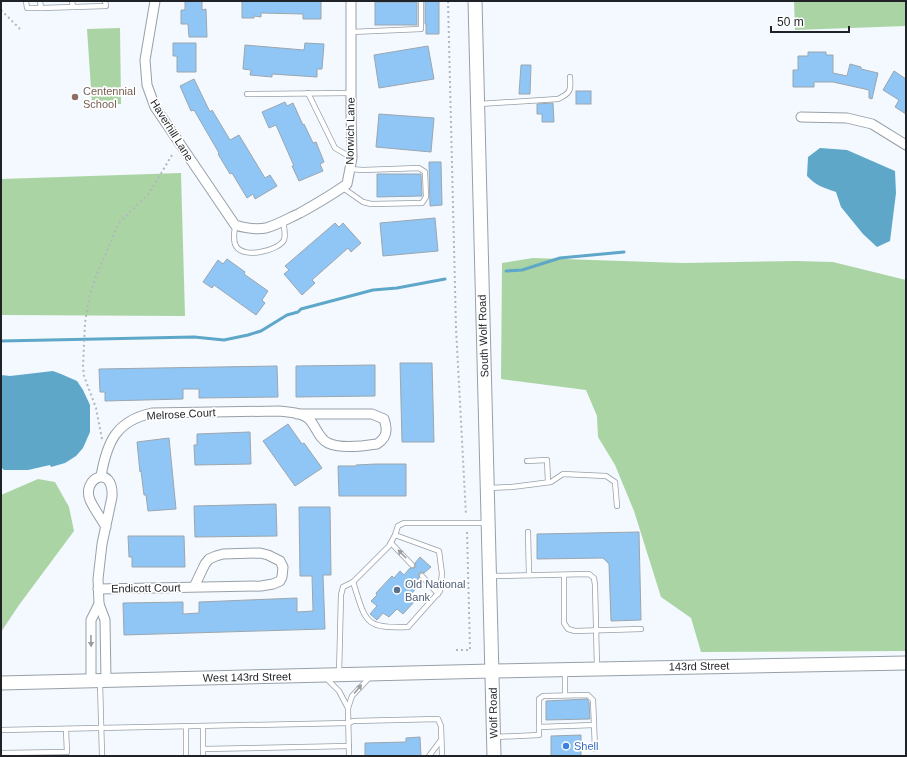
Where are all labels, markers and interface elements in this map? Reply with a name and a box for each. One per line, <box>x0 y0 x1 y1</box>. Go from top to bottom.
scale bar <box>771 8 849 34</box>
text: 50 m <box>777 15 804 29</box>
place label: Centennial School <box>83 85 136 110</box>
marker: Centennial School <box>70 92 80 102</box>
street label: Haverhill Lane <box>148 97 196 163</box>
street label: Norwich Lane <box>343 97 357 165</box>
street label: South Wolf Road <box>476 294 490 378</box>
street label: Melrose Court <box>146 406 216 422</box>
one-way arrow <box>397 549 406 559</box>
place label: Old National Bank <box>405 578 466 603</box>
street label: Endicott Court <box>111 581 181 595</box>
marker: Old National Bank <box>392 585 402 595</box>
one-way arrow <box>88 635 94 648</box>
street label: 143rd Street <box>669 659 729 673</box>
street label: West 143rd Street <box>203 670 291 684</box>
one-way arrow <box>354 684 363 694</box>
street label: Wolf Road <box>487 687 499 739</box>
place label: Shell <box>574 740 598 752</box>
marker: Shell <box>561 741 571 751</box>

